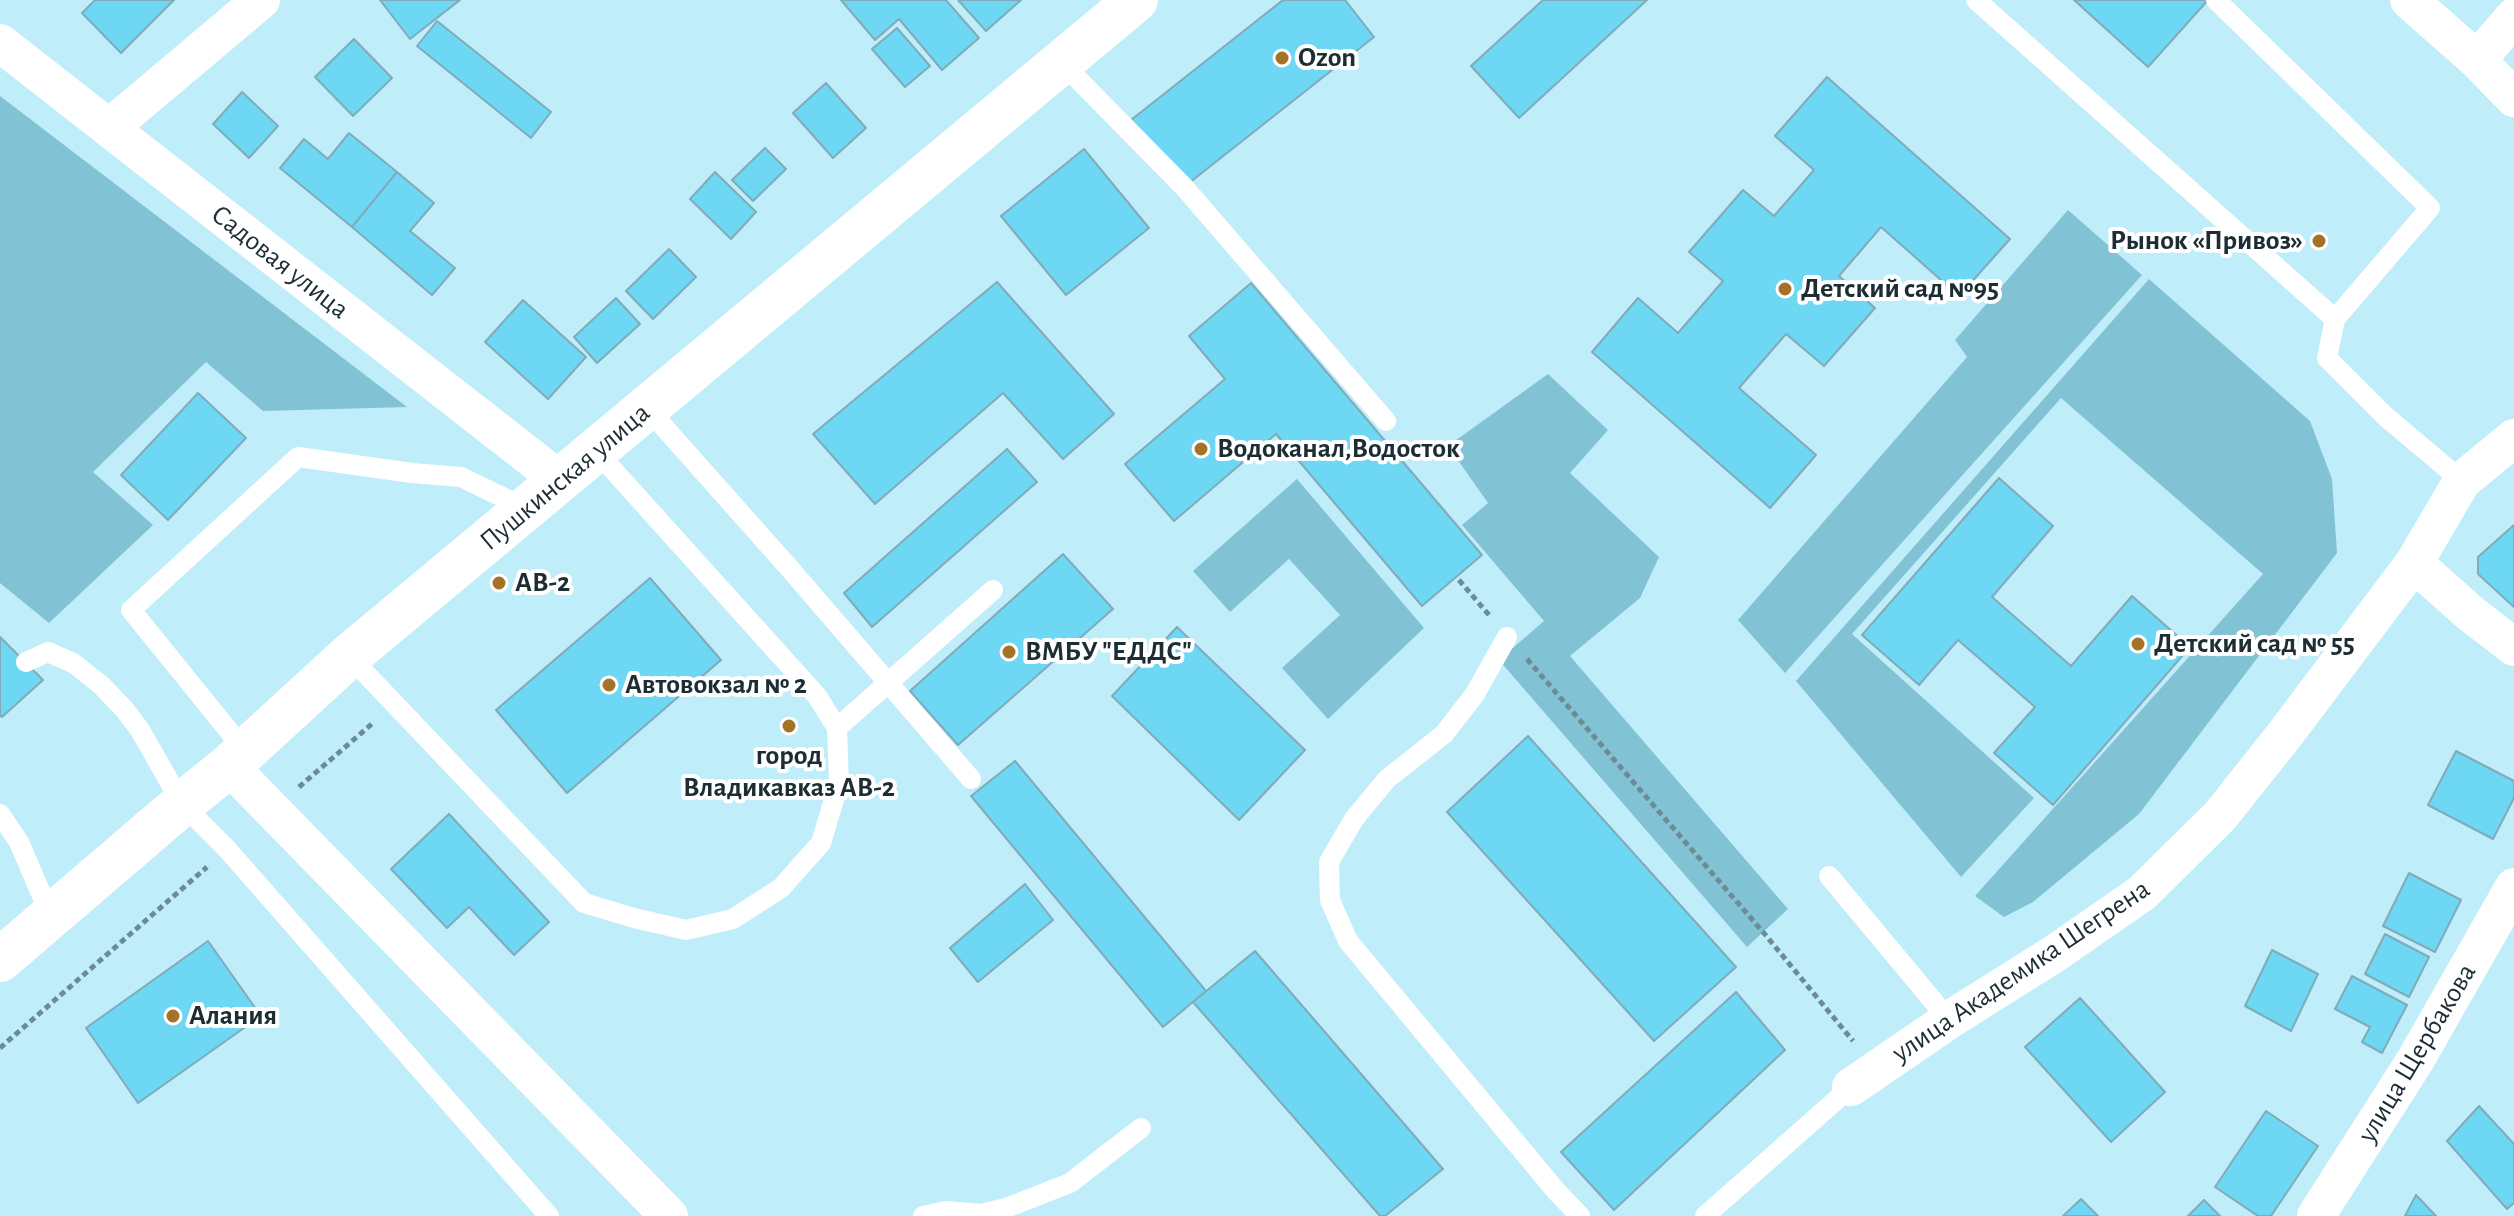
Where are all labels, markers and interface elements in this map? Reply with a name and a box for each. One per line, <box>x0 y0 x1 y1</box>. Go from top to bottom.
place label: Ozon <box>1298 41 1356 75</box>
marker: Ozon <box>1273 49 1291 67</box>
street label: Садовая улица <box>204 198 356 326</box>
place label: Рынок «Привоз» <box>2110 224 2303 258</box>
marker: Рынок «Привоз» <box>2310 232 2328 250</box>
place label: Детский сад №95 <box>1801 272 1999 306</box>
marker: Детский сад №95 <box>1776 280 1794 298</box>
street label: Пушкинская улица <box>473 396 657 558</box>
place label: Водоканал,Водосток <box>1217 432 1460 466</box>
marker: Водоканал,Водосток <box>1192 440 1210 458</box>
place label: АВ-2 <box>515 566 570 600</box>
marker: АВ-2 <box>490 574 508 592</box>
place label: Детский сад № 55 <box>2154 627 2355 661</box>
place label: ВМБУ "ЕДДС" <box>1025 635 1192 669</box>
marker: Детский сад № 55 <box>2129 635 2147 653</box>
marker: ВМБУ "ЕДДС" <box>1000 643 1018 661</box>
place label: Автовокзал № 2 <box>625 668 807 702</box>
marker: Автовокзал № 2 <box>600 676 618 694</box>
marker: город Владикавказ АВ-2 <box>780 717 798 735</box>
place label: город Владикавказ АВ-2 <box>683 739 895 805</box>
street label: улица Академика Шегрена <box>1886 872 2156 1070</box>
street label: улица Щербакова <box>2350 957 2484 1149</box>
place label: Алания <box>189 999 277 1033</box>
marker: Алания <box>164 1007 182 1025</box>

